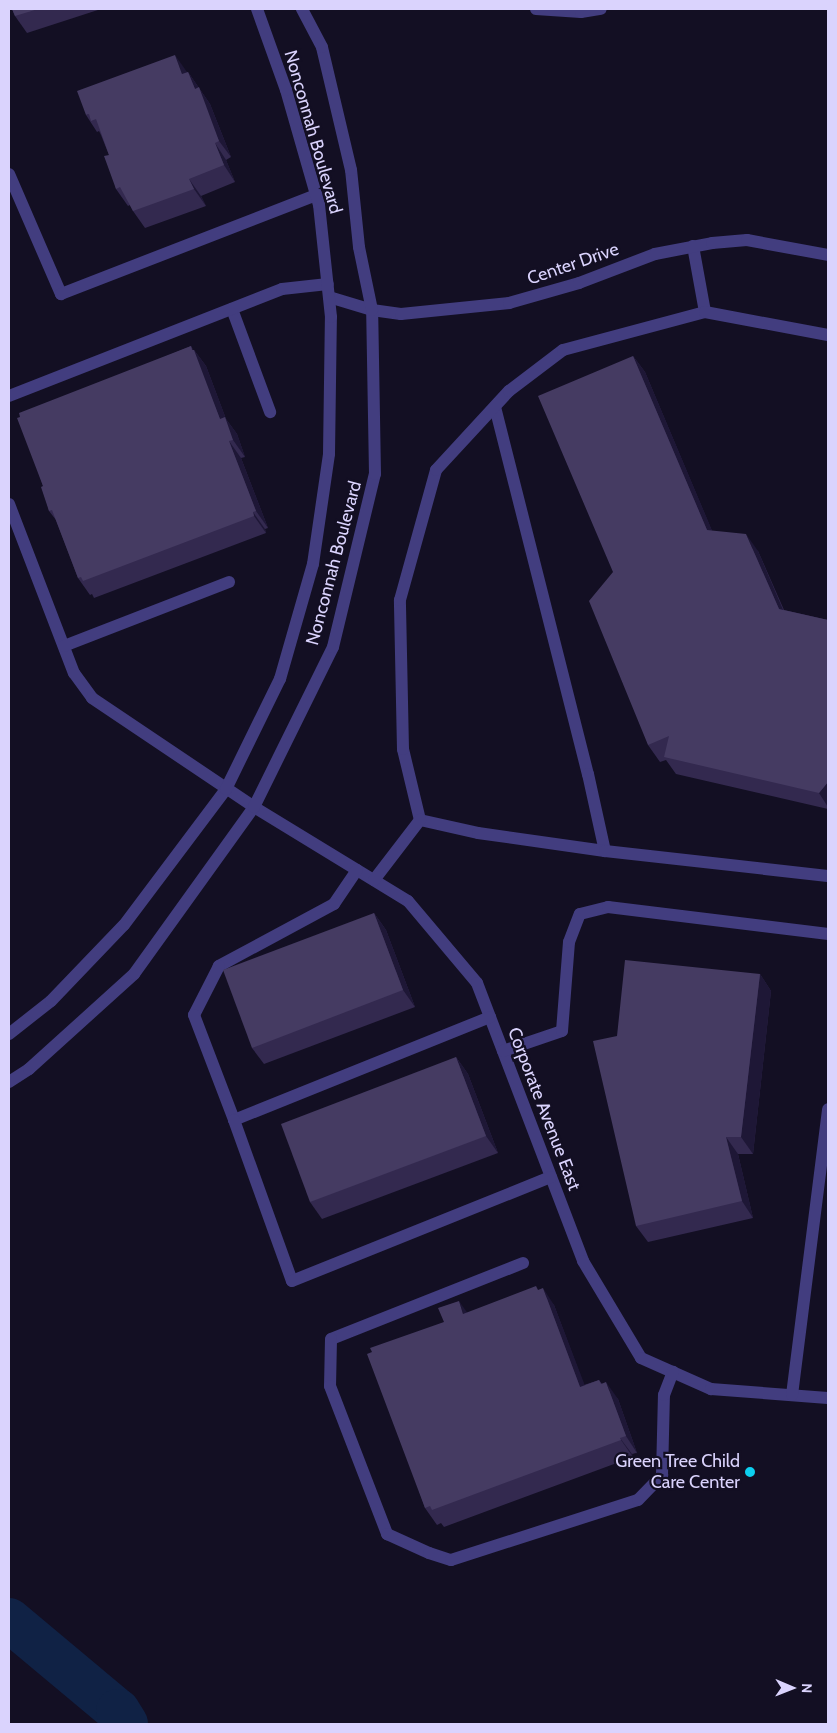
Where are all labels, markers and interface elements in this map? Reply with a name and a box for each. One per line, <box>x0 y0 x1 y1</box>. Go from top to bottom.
street label: Nonconnah Boulevard <box>279 48 347 216</box>
street label: Center Drive <box>524 238 622 290</box>
street label: Nonconnah Boulevard <box>302 479 366 647</box>
street label: Corporate Avenue East <box>503 1024 585 1194</box>
place label: Green Tree Child Care Center <box>615 1451 740 1494</box>
marker: Green Tree Child Care Center <box>744 1466 756 1478</box>
north arrow <box>767 1663 817 1713</box>
text: N <box>798 1683 816 1693</box>

